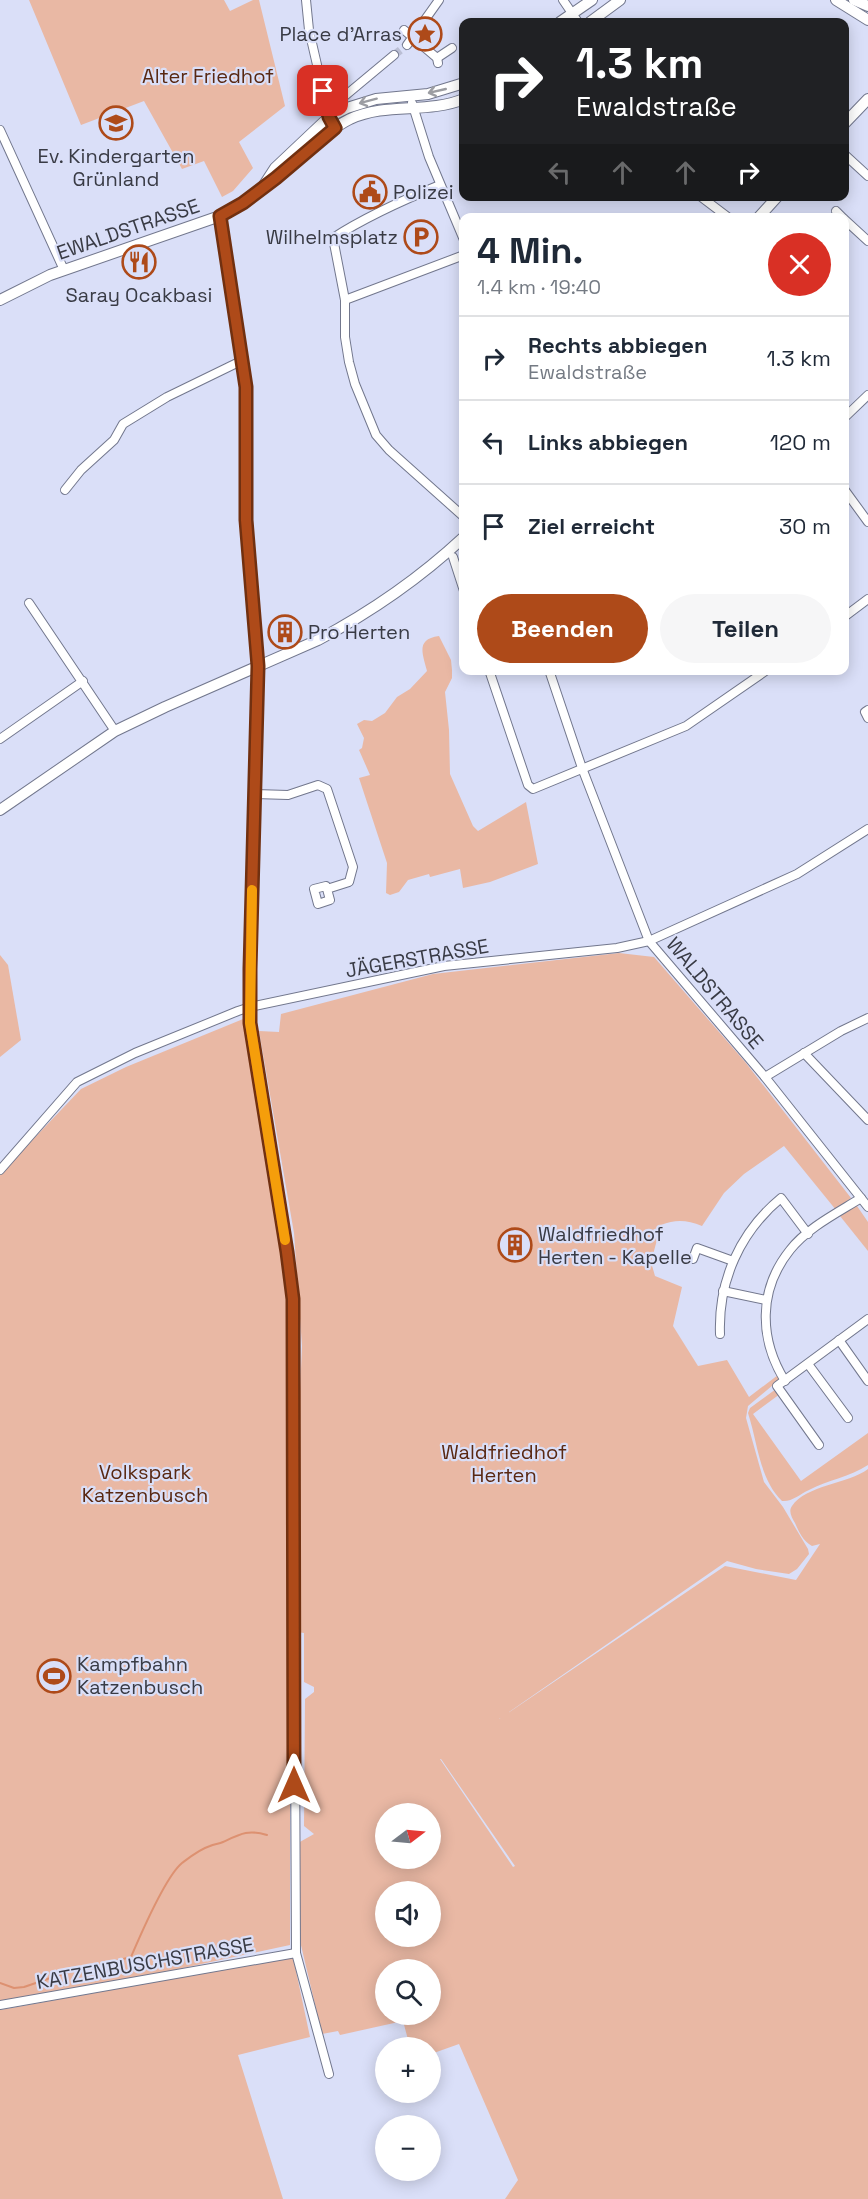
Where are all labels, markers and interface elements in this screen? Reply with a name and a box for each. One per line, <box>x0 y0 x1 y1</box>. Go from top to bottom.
place icon: Place d'Arras <box>407 16 443 52</box>
place label: Place d'Arras <box>279 21 402 47</box>
text: 1.3 km <box>576 37 703 90</box>
icon: right <box>477 42 555 120</box>
park label: Alter Friedhof <box>142 63 274 89</box>
pin <box>297 65 348 116</box>
icon: arrive <box>306 74 339 107</box>
one-way arrow <box>428 86 447 98</box>
text: Ewaldstraße <box>576 89 737 124</box>
one-way arrow <box>359 96 378 108</box>
school or university icon: Ev. Kindergarten Grünland <box>98 105 134 141</box>
place label: Ev. Kindergarten Grünland <box>38 143 194 192</box>
icon: left <box>543 156 576 189</box>
icon: ahead <box>606 156 639 189</box>
icon: ahead <box>669 156 702 189</box>
icon: right <box>732 156 765 189</box>
public building icon: Polizei <box>352 174 388 210</box>
place label: Polizei <box>393 179 454 205</box>
street label: EWALDSTRASSE <box>53 192 203 266</box>
parking icon: Wilhelmsplatz <box>403 219 439 255</box>
place label: Wilhelmsplatz <box>266 224 398 250</box>
text: 4 Min. <box>477 228 583 274</box>
button: close <box>768 233 831 296</box>
restaurant icon: Saray Ocakbasi <box>121 244 157 280</box>
text: 1.4 km · 19:40 <box>477 274 601 300</box>
place label: Saray Ocakbasi <box>66 282 212 308</box>
text: Rechts abbiegen <box>528 331 708 359</box>
icon: right <box>477 342 510 375</box>
text: 1.3 km <box>767 344 831 372</box>
text: Ewaldstraße <box>528 359 647 385</box>
icon: left <box>477 426 510 459</box>
text: Links abbiegen <box>528 428 688 456</box>
text: 120 m <box>770 428 831 456</box>
icon: arrive <box>477 510 510 543</box>
text: Ziel erreicht <box>528 512 655 540</box>
text: 30 m <box>779 512 831 540</box>
button: Beenden <box>477 594 648 663</box>
button: Teilen <box>660 594 831 663</box>
building icon: Pro Herten <box>267 614 303 650</box>
place label: Pro Herten <box>308 619 410 645</box>
street label: WALDSTRASSE <box>661 932 769 1054</box>
street label: JÄGERSTRASSE <box>343 933 491 983</box>
place label: Waldfriedhof Herten - Kapelle <box>538 1221 692 1270</box>
building icon: Waldfriedhof Herten - Kapelle <box>497 1227 533 1263</box>
park label: Waldfriedhof Herten <box>441 1439 567 1488</box>
park label: Volkspark Katzenbusch <box>82 1459 208 1508</box>
place label: Kampfbahn Katzenbusch <box>77 1651 203 1700</box>
sports icon: Kampfbahn Katzenbusch <box>36 1658 72 1694</box>
position arrow <box>262 1753 326 1817</box>
north arrow <box>375 1803 441 1869</box>
map controls <box>375 1803 441 2181</box>
button: sound <box>375 1881 441 1947</box>
street label: KATZENBUSCHSTRASSE <box>34 1931 256 1995</box>
button: search <box>375 1959 441 2025</box>
button: + <box>375 2037 441 2103</box>
button: − <box>375 2115 441 2181</box>

